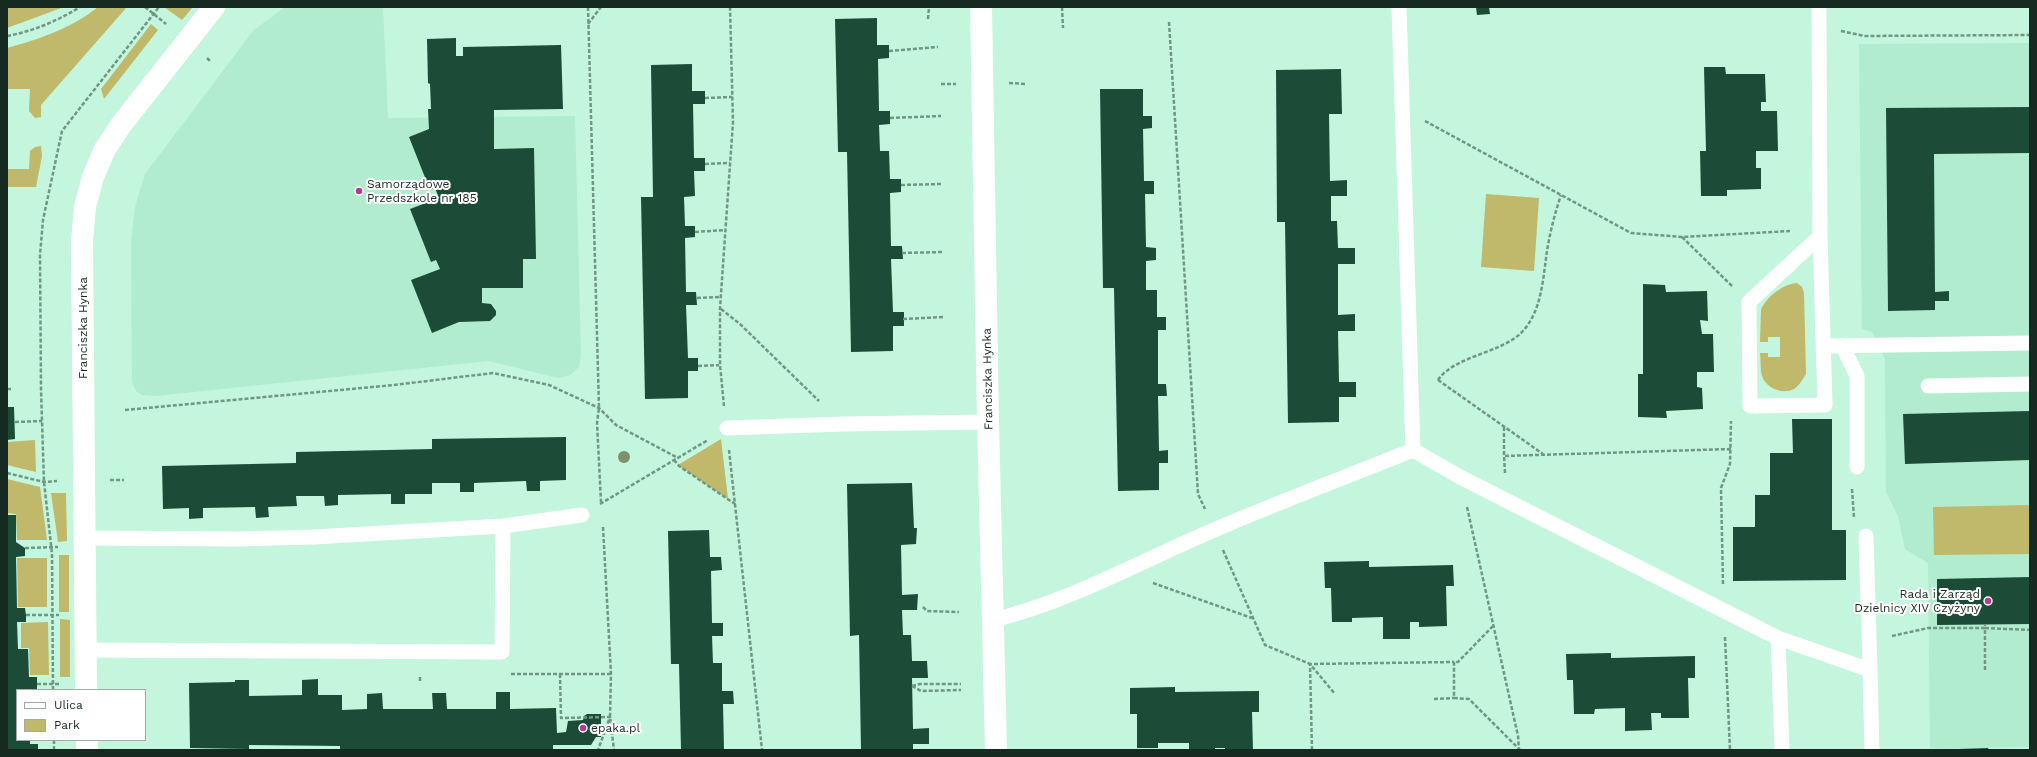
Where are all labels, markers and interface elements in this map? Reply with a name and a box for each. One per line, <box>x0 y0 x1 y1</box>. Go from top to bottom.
place label: Samorządowe Przedszkole nr 185 <box>367 177 477 205</box>
marker: Samorządowe Przedszkole nr 185 <box>354 186 364 196</box>
street label: Franciszka Hynka <box>76 277 90 379</box>
street label: Franciszka Hynka <box>980 328 996 430</box>
place label: Rada i Zarząd Dzielnicy XIV Czyżyny <box>1854 587 1980 615</box>
marker: Rada i Zarząd Dzielnicy XIV Czyżyny <box>1983 596 1993 606</box>
legend <box>16 689 146 741</box>
text: Ulica <box>54 698 83 712</box>
text: Park <box>54 718 80 732</box>
place label: epaka.pl <box>591 721 640 735</box>
marker: epaka.pl <box>578 723 588 733</box>

